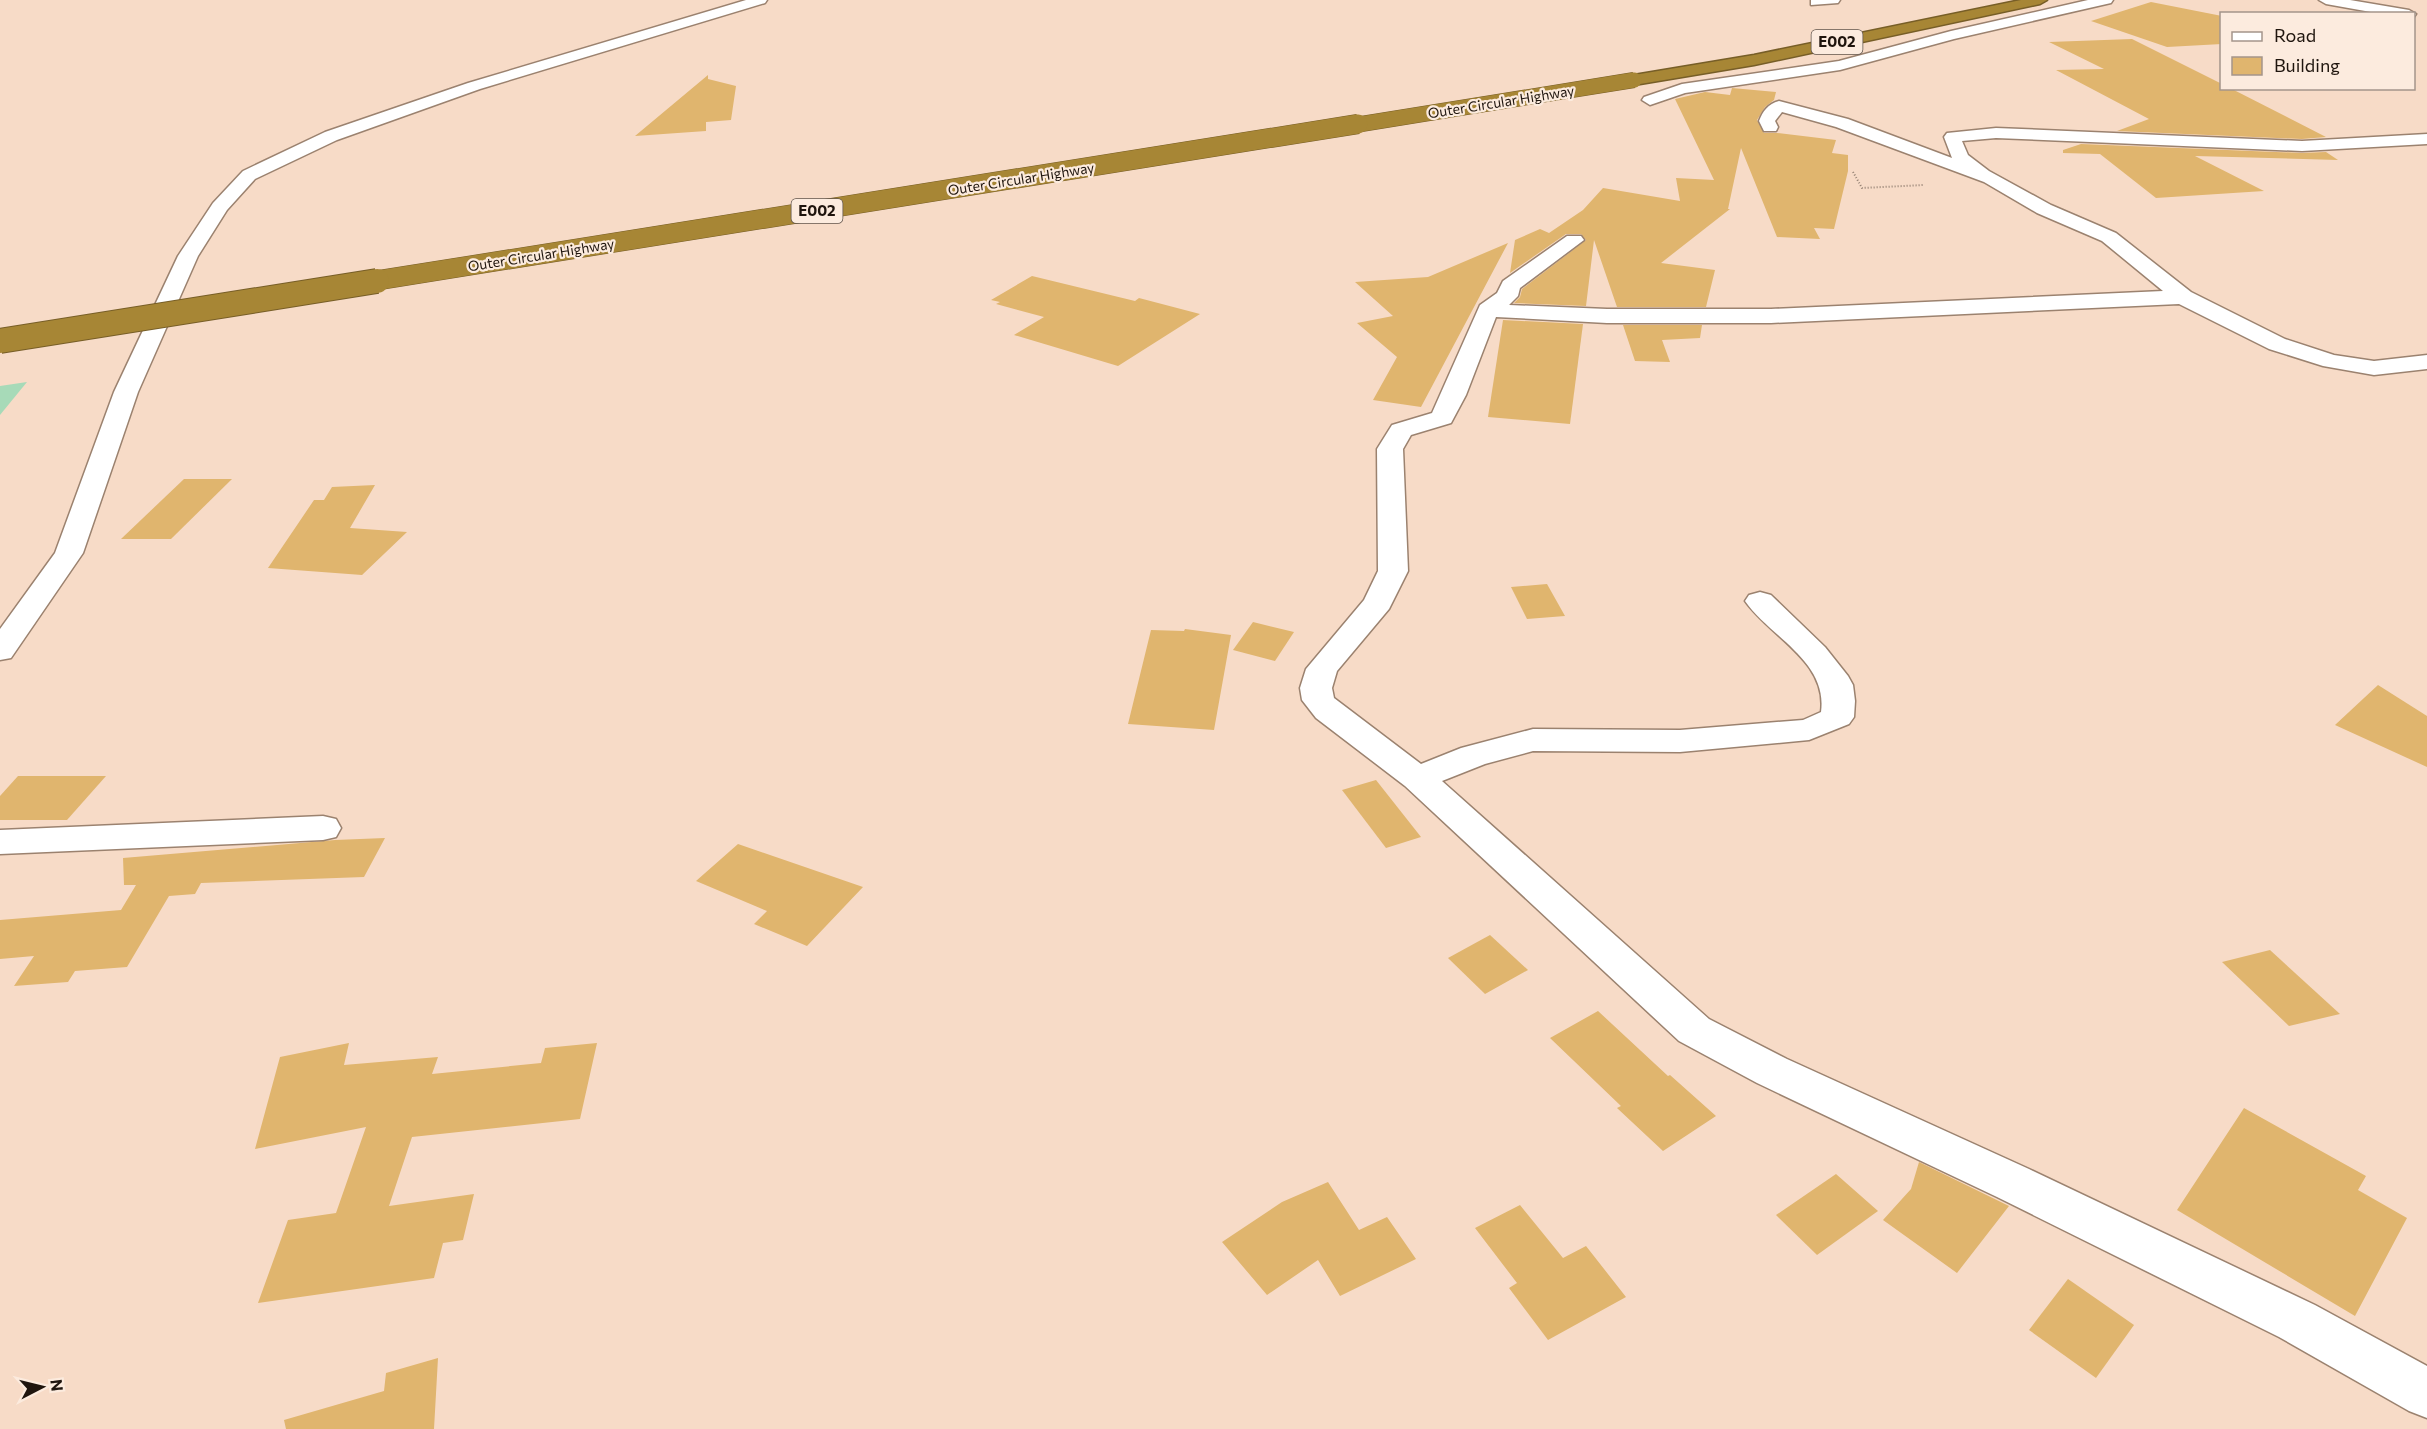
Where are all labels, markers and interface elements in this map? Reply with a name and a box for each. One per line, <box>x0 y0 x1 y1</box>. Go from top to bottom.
legend <box>2220 12 2415 90</box>
text: Road <box>2274 24 2316 46</box>
road number: E002 <box>1812 30 1862 54</box>
text: Building <box>2274 54 2340 76</box>
street label: Outer Circular Highway <box>1426 82 1575 121</box>
street label: Outer Circular Highway <box>946 159 1095 198</box>
road number: E002 <box>792 199 842 223</box>
street label: Outer Circular Highway <box>466 235 615 274</box>
north arrow <box>12 1357 72 1417</box>
text: N <box>47 1378 68 1392</box>

